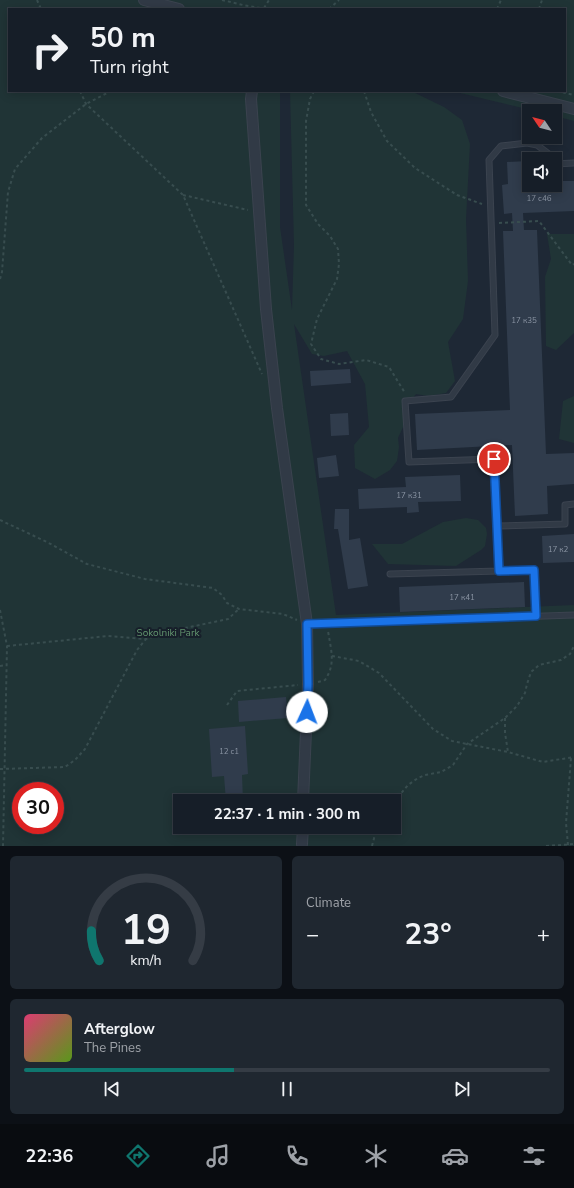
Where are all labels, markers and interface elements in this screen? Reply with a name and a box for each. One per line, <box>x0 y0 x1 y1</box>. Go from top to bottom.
text: 50 m <box>90 19 156 57</box>
icon: right <box>24 24 76 76</box>
text: Turn right <box>90 55 169 79</box>
north arrow <box>522 104 562 144</box>
map controls <box>522 104 562 192</box>
button: sound <box>522 152 562 192</box>
house number: 17 с46 <box>526 193 552 204</box>
house number: 17 к35 <box>511 315 537 326</box>
pin <box>477 442 511 476</box>
icon: arrive <box>483 448 505 470</box>
house number: 17 к31 <box>396 490 422 501</box>
house number: 17 к2 <box>548 544 569 555</box>
house number: 17 к41 <box>449 592 475 603</box>
park label: Sokolniki Park <box>137 626 200 640</box>
position arrow <box>286 691 328 733</box>
house number: 12 c1 <box>219 746 239 757</box>
speed limit sign: 30 <box>12 782 64 834</box>
text: 22:37 · 1 min · 300 m <box>214 804 360 824</box>
text: Climate <box>306 894 351 912</box>
text: 19 <box>121 901 171 958</box>
text: 23° <box>404 914 452 955</box>
text: − <box>306 920 319 950</box>
text: + <box>537 920 550 950</box>
text: km/h <box>130 950 162 969</box>
text: Afterglow <box>84 1019 155 1039</box>
text: The Pines <box>84 1039 141 1057</box>
icon: previous <box>101 1078 123 1100</box>
icon: pause <box>276 1078 298 1100</box>
icon: next <box>451 1078 473 1100</box>
icon: directions <box>124 1142 152 1170</box>
icon: music <box>204 1142 232 1170</box>
icon: phone <box>283 1142 311 1170</box>
icon: climate <box>362 1142 390 1170</box>
icon: car <box>441 1142 469 1170</box>
icon: filters <box>520 1142 548 1170</box>
text: 22:36 <box>26 1144 73 1168</box>

